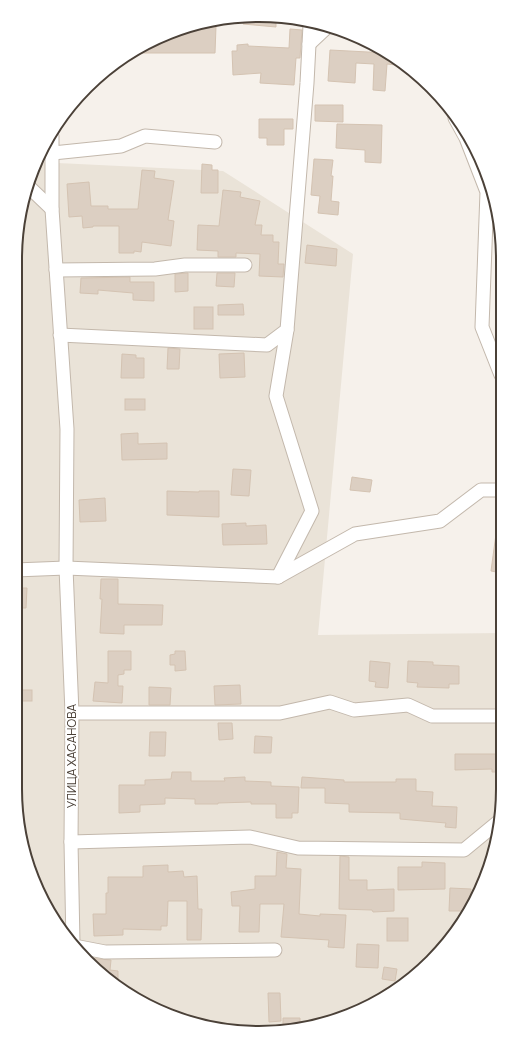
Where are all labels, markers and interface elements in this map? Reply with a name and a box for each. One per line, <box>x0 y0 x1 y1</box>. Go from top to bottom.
street label: УЛИЦА ХАСАНОВА <box>63 703 80 808</box>

